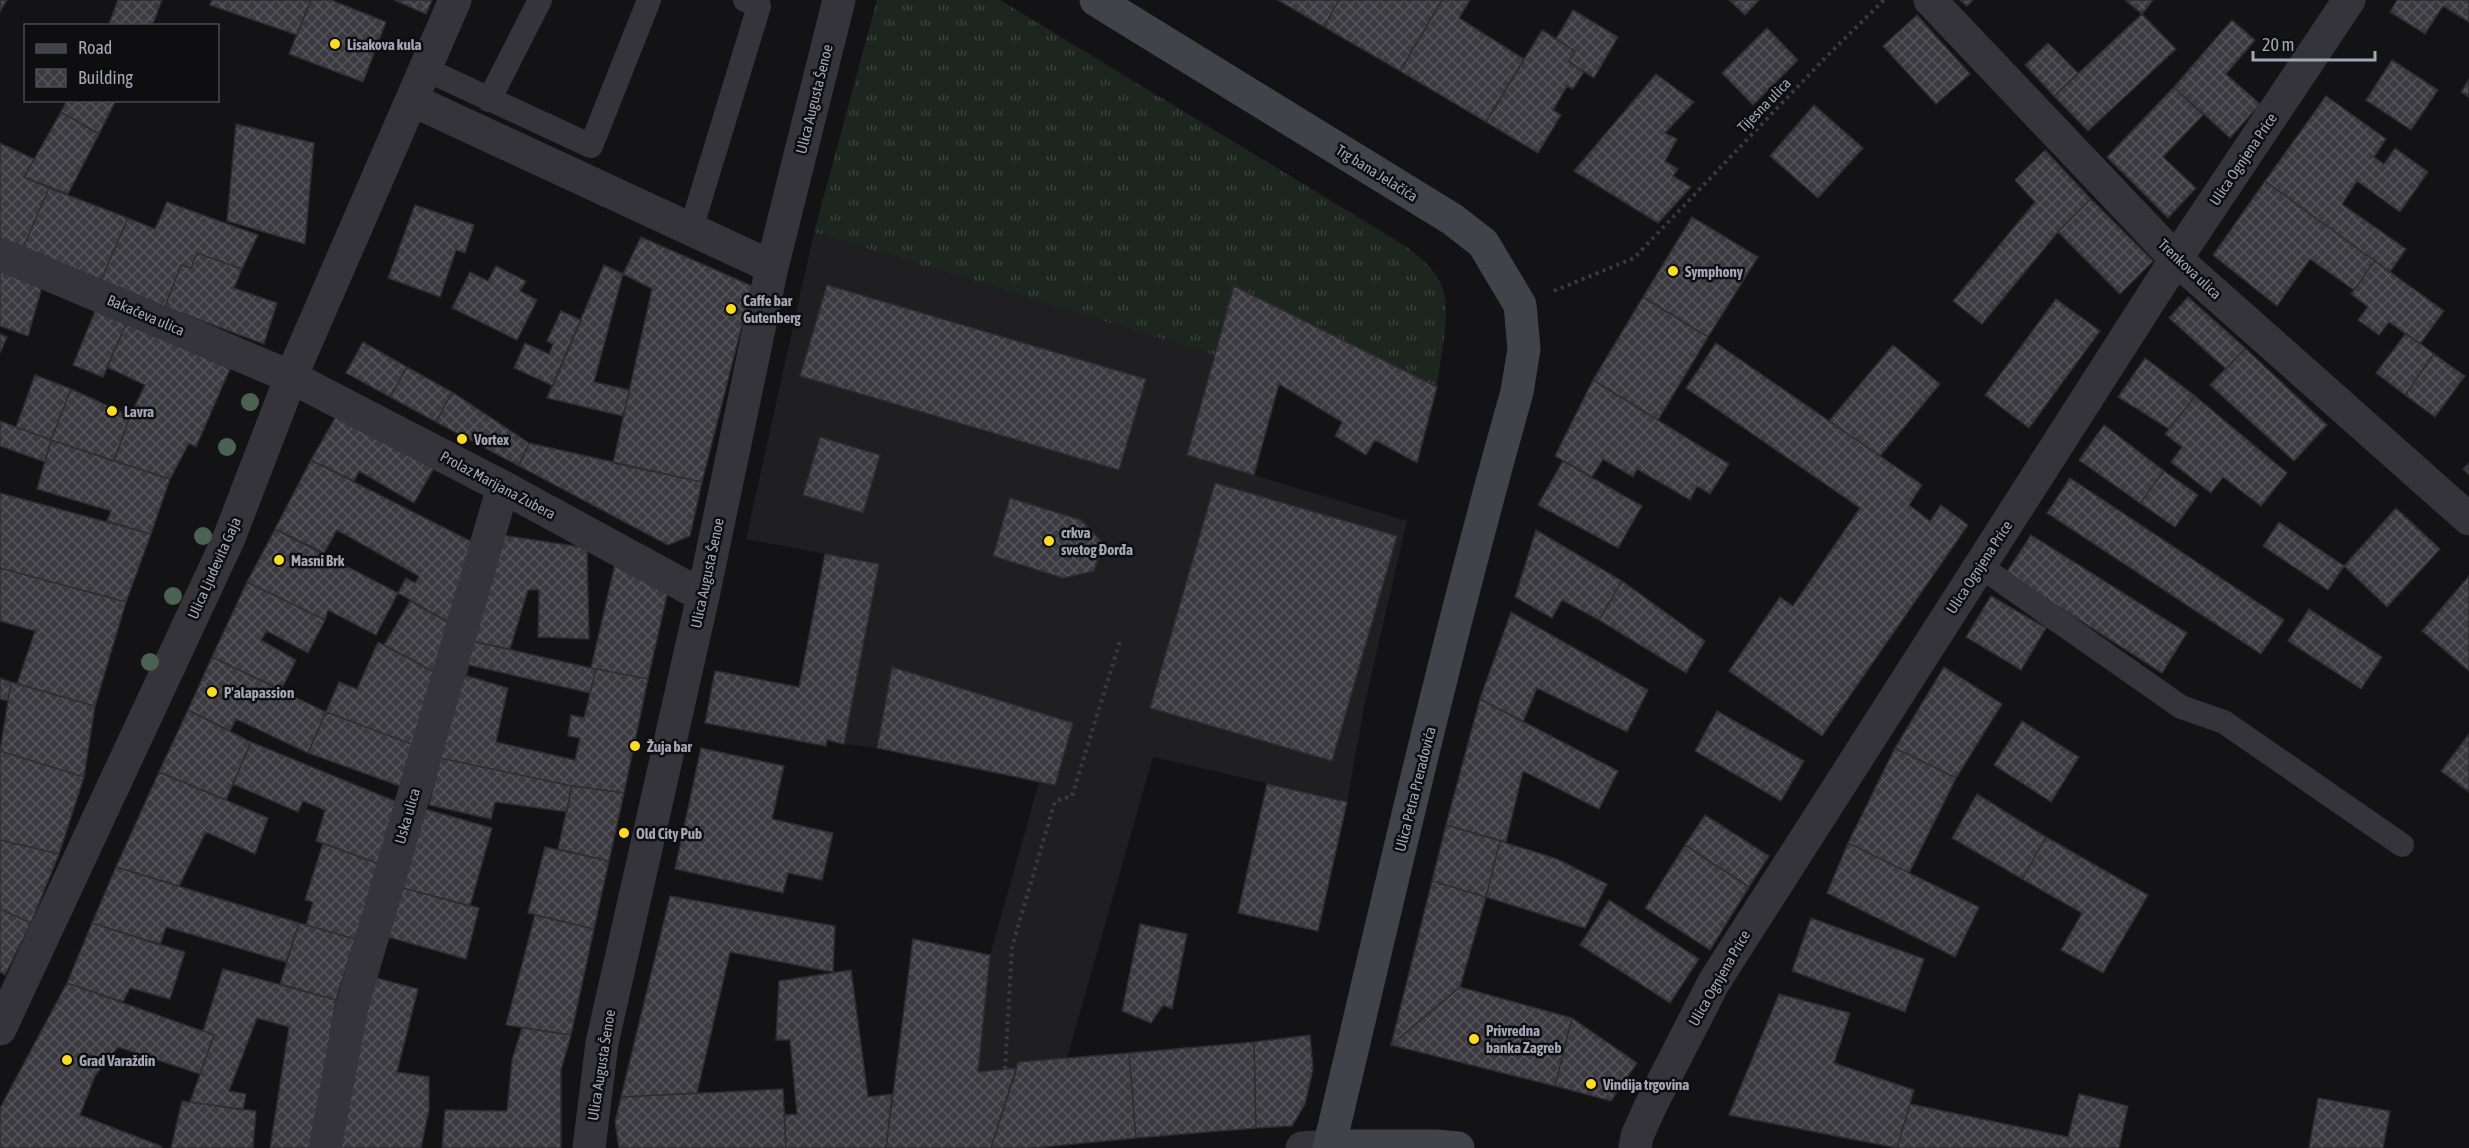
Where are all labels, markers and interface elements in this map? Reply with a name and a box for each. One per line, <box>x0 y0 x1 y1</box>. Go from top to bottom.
legend <box>24 24 219 102</box>
scale bar <box>2253 24 2374 62</box>
text: 20 m <box>2262 34 2294 55</box>
place label: Lisakova kula <box>347 36 422 53</box>
text: Road <box>78 37 112 58</box>
marker: Lisakova kula <box>328 37 342 51</box>
street label: Ulica Augusta Šenoe <box>792 42 836 155</box>
text: Building <box>78 67 133 88</box>
street label: Tijesna ulica <box>1734 74 1794 136</box>
street label: Ulica Ognjena Price <box>2206 110 2280 208</box>
street label: Trg bana Jelačića <box>1333 141 1421 205</box>
street label: Trenkova ulica <box>2155 236 2225 302</box>
place label: Symphony <box>1685 263 1744 280</box>
marker: Symphony <box>1666 264 1680 278</box>
street label: Bakačeva ulica <box>105 291 187 339</box>
place label: Caffe bar Gutenberg <box>743 292 801 326</box>
marker: Caffe bar Gutenberg <box>724 302 738 316</box>
place label: Lavra <box>124 403 154 420</box>
marker: Lavra <box>105 404 119 418</box>
place label: Vortex <box>473 431 509 448</box>
marker: Vortex <box>455 432 469 446</box>
street label: Prolaz Marijana Zubera <box>438 447 558 523</box>
street label: Ulica Ljudevita Gaja <box>184 515 244 621</box>
street label: Ulica Augusta Šenoe <box>687 516 727 630</box>
street label: Ulica Ognjena Price <box>1943 517 2016 617</box>
place label: crkva svetog Đorđa <box>1061 524 1133 558</box>
marker: crkva svetog Đorđa <box>1042 534 1056 548</box>
place label: Masni Brk <box>291 552 345 569</box>
marker: Masni Brk <box>272 553 286 567</box>
place label: P'alapassion <box>224 684 294 701</box>
marker: P'alapassion <box>205 685 219 699</box>
street label: Ulica Petra Preradovića <box>1391 725 1439 853</box>
place label: Žuja bar <box>647 738 693 755</box>
marker: Žuja bar <box>628 739 642 753</box>
street label: Uska ulica <box>391 786 423 846</box>
place label: Old City Pub <box>636 825 702 842</box>
marker: Old City Pub <box>617 826 631 840</box>
street label: Ulica Ognjena Price <box>1685 927 1753 1029</box>
street label: Ulica Augusta Šenoe <box>584 1008 618 1122</box>
place label: Privredna banka Zagreb <box>1486 1022 1562 1056</box>
marker: Privredna banka Zagreb <box>1467 1032 1481 1046</box>
place label: Grad Varaždin <box>79 1052 155 1069</box>
marker: Grad Varaždin <box>60 1053 74 1067</box>
place label: Vindija trgovina <box>1602 1076 1689 1093</box>
marker: Vindija trgovina <box>1584 1077 1598 1091</box>

